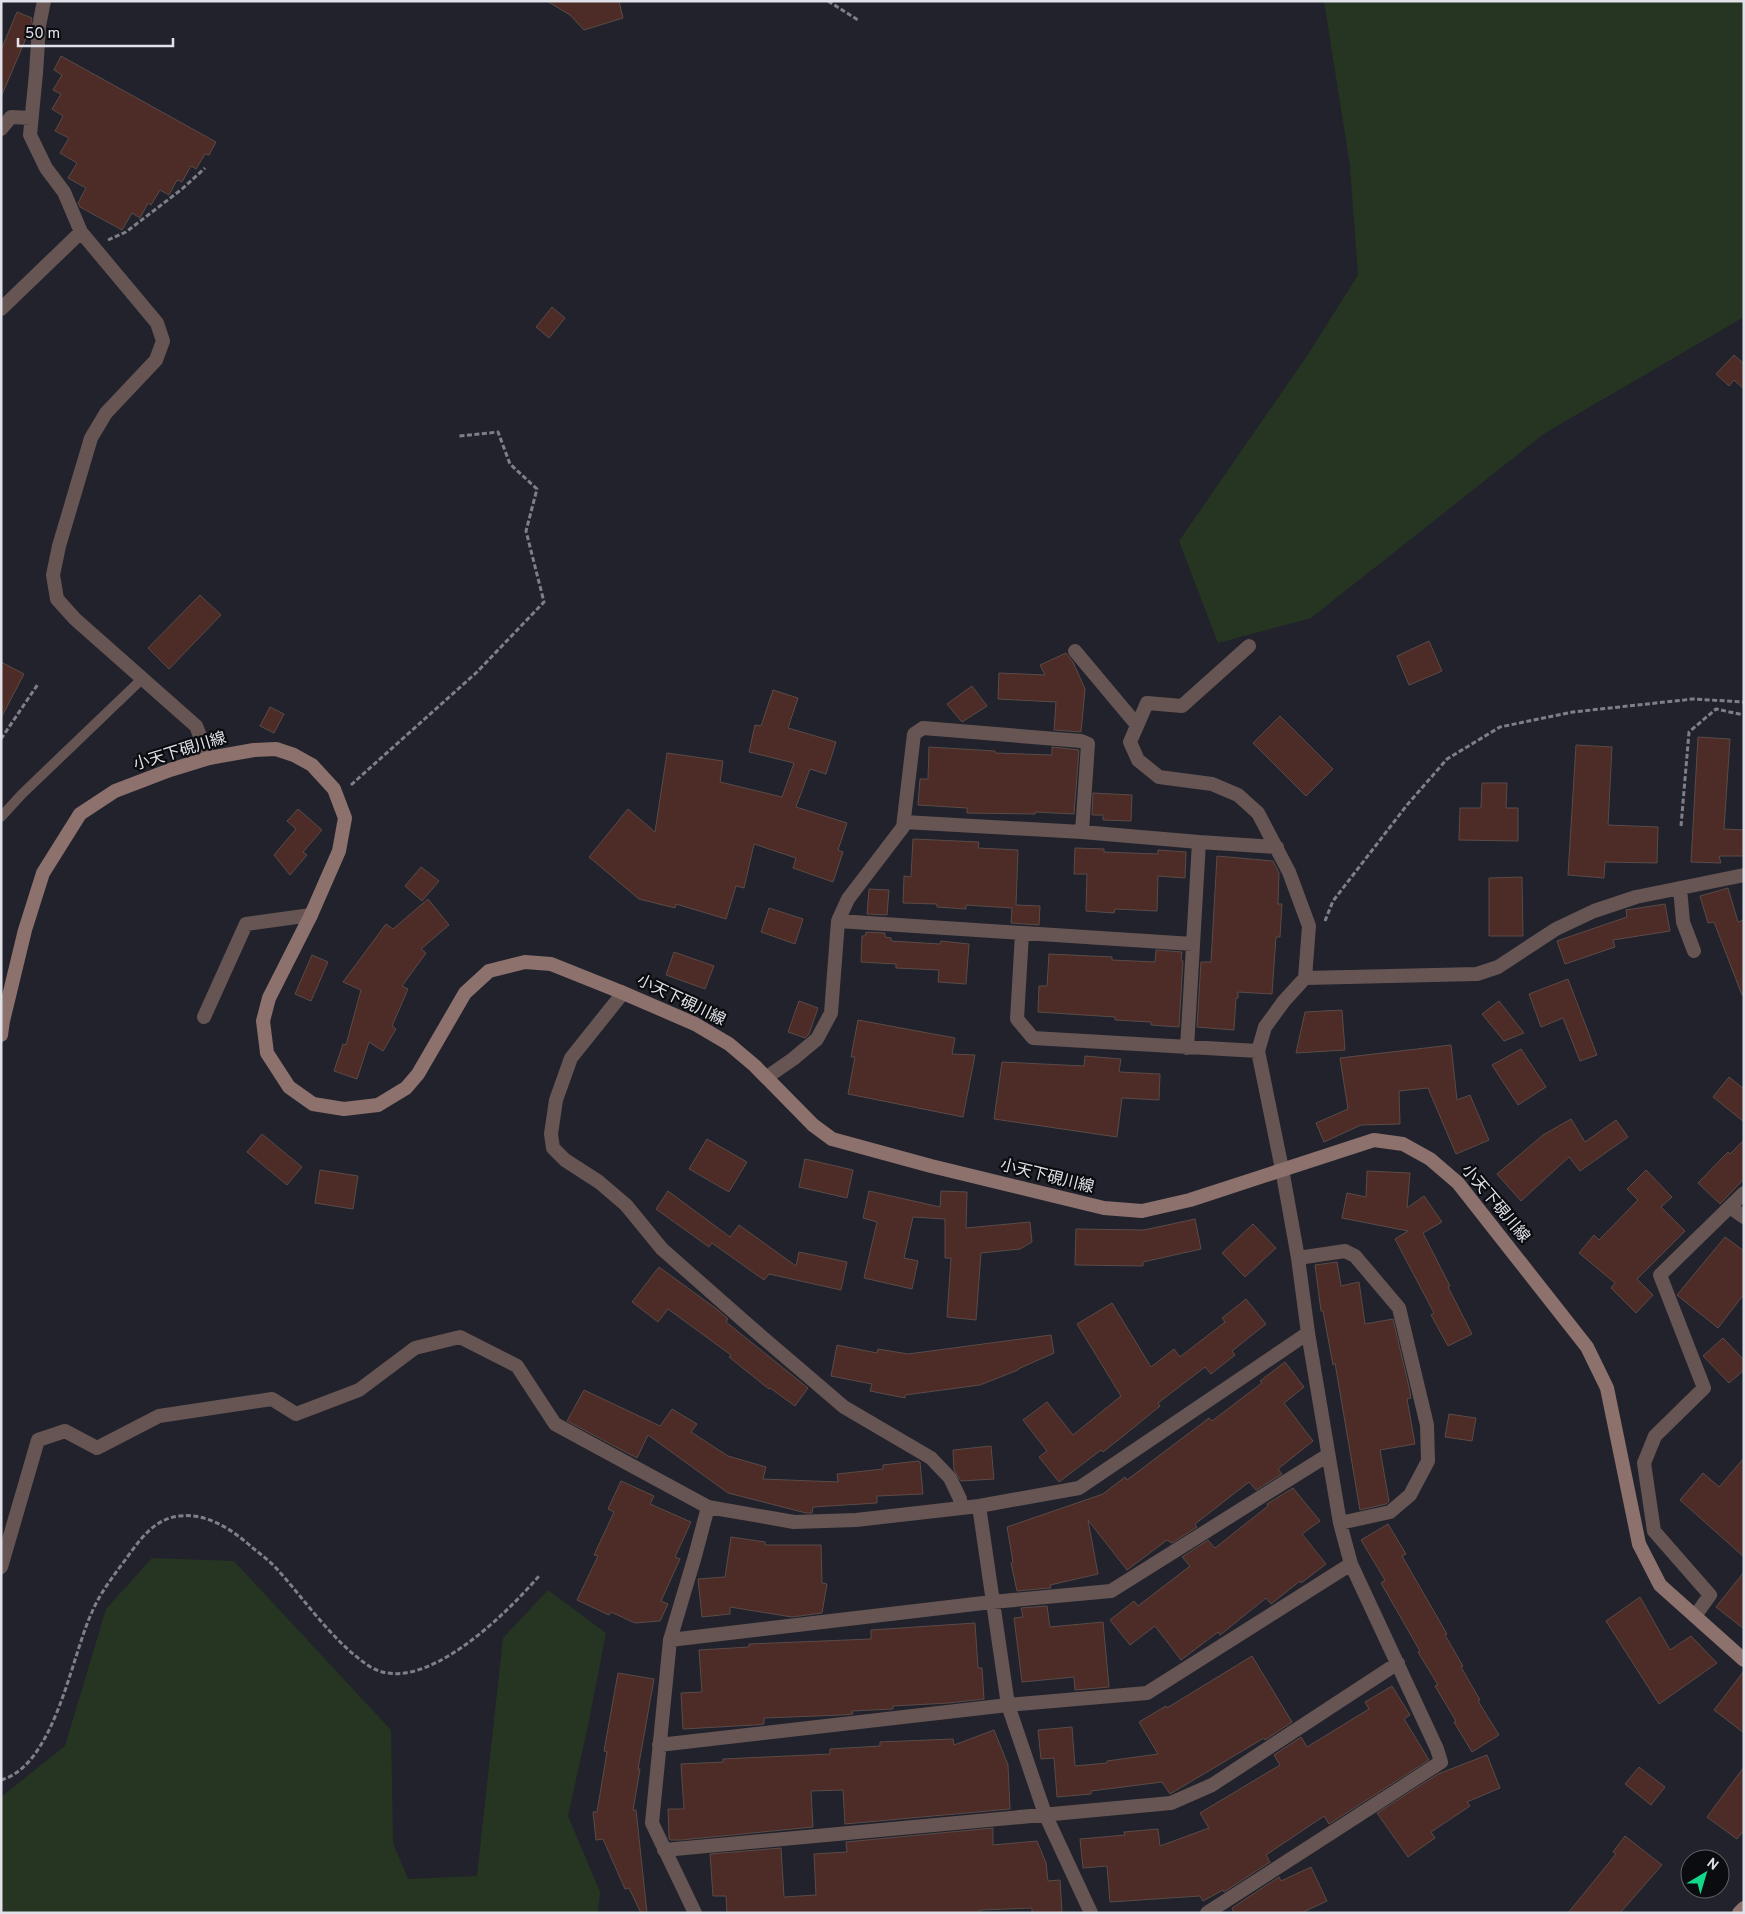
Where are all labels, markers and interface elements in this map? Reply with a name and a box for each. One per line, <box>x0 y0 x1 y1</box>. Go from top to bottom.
scale bar <box>18 15 172 47</box>
text: 50 m <box>25 25 60 44</box>
street label: 小天下硯川線 <box>131 728 229 776</box>
street label: 小天下硯川線 <box>633 971 729 1031</box>
street label: 小天下硯川線 <box>998 1156 1096 1198</box>
street label: 小天下硯川線 <box>1456 1161 1534 1247</box>
north arrow <box>1680 1849 1730 1899</box>
text: N <box>1703 1855 1721 1875</box>

